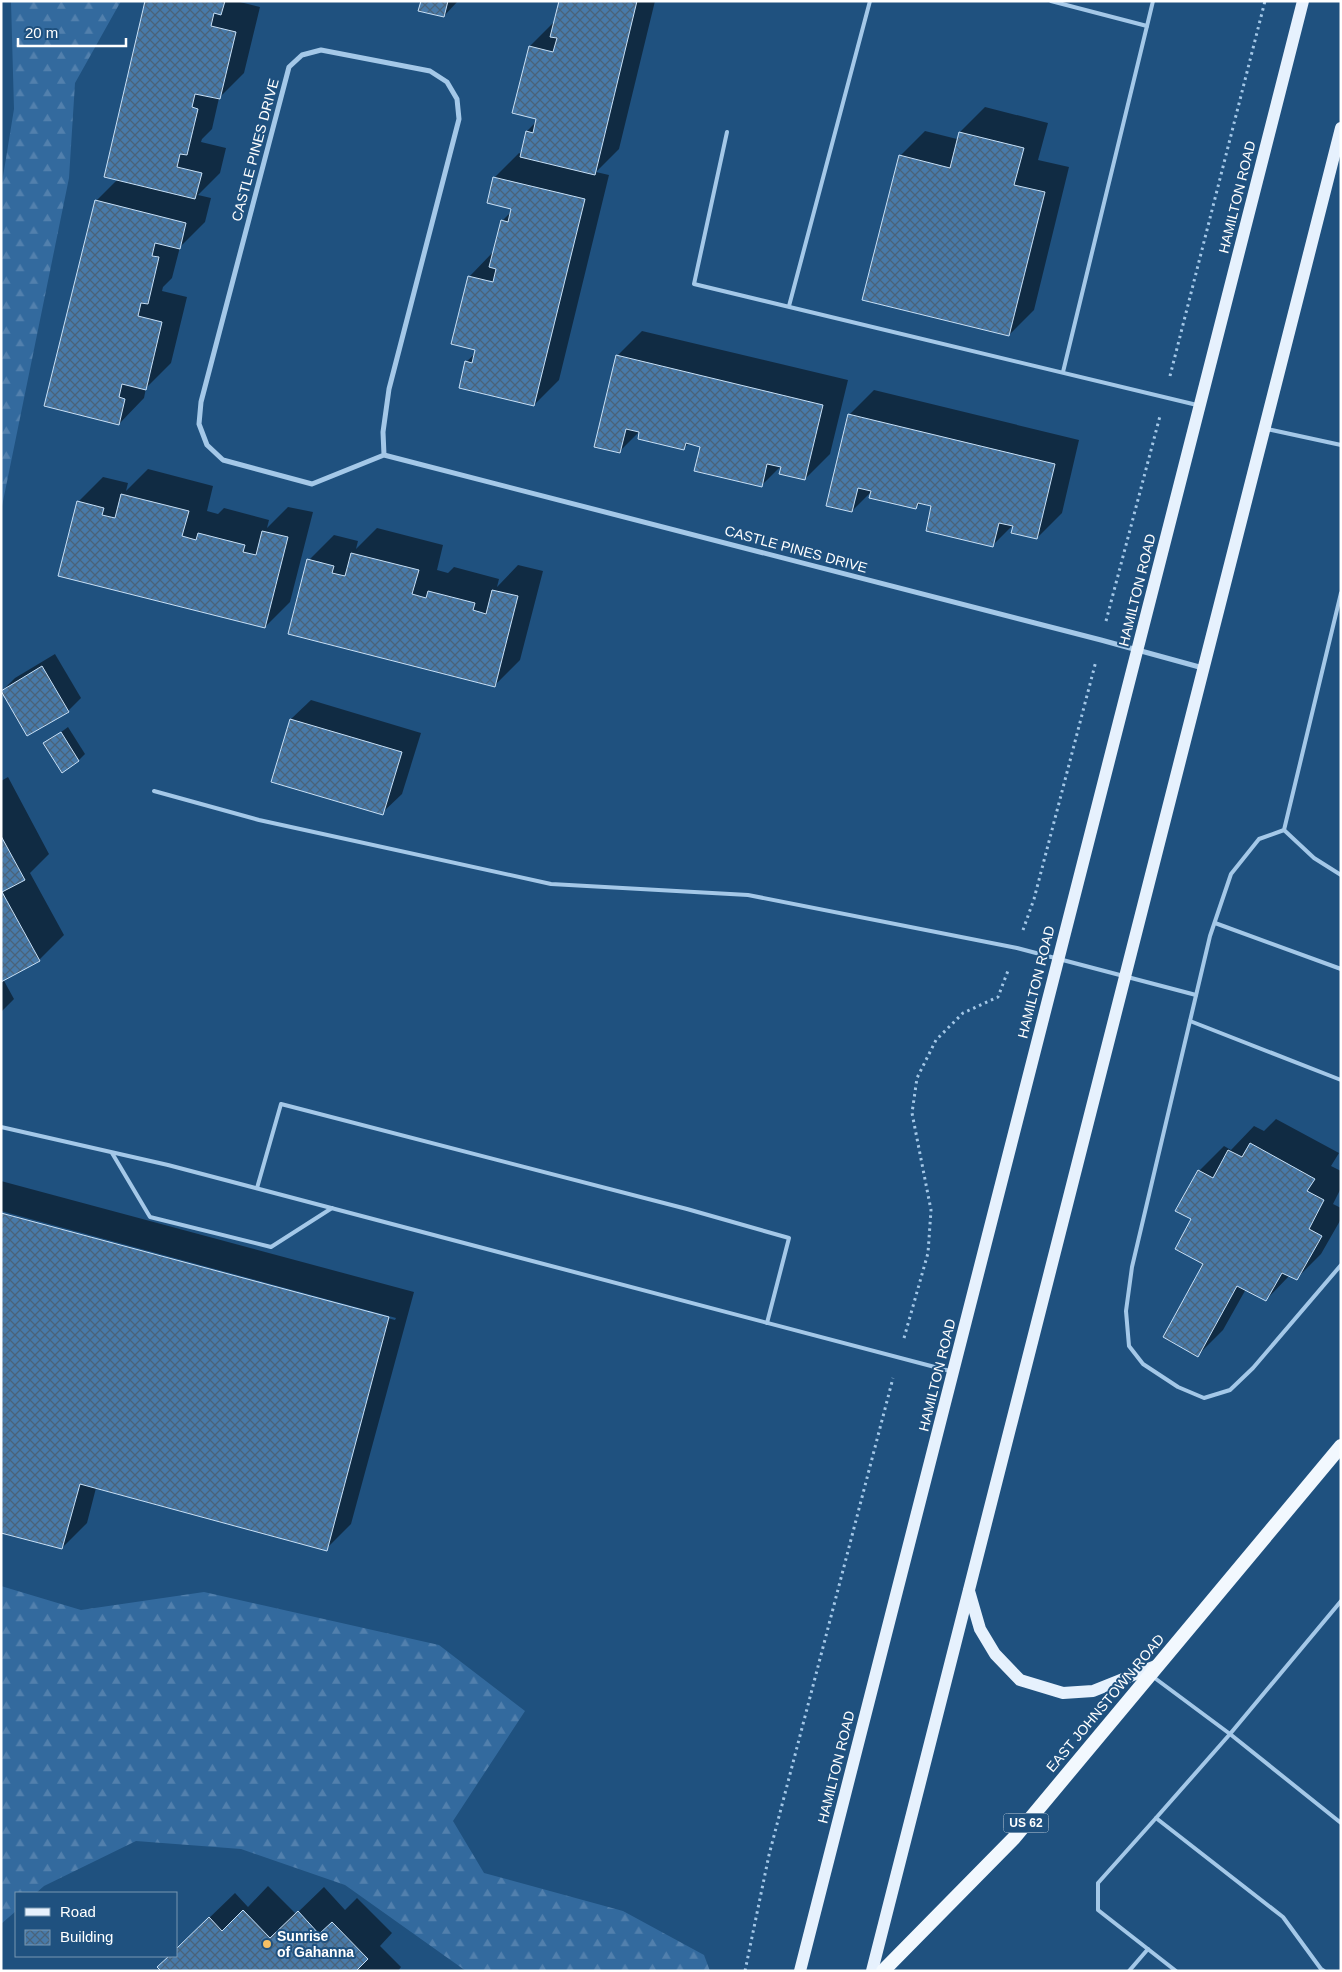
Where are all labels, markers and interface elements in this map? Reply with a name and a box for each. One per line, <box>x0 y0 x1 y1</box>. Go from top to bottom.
scale bar <box>18 15 125 47</box>
text: 20 m <box>25 24 58 41</box>
street label: CASTLE PINES DRIVE <box>228 77 282 223</box>
street label: HAMILTON ROAD <box>1215 139 1259 255</box>
street label: CASTLE PINES DRIVE <box>723 522 869 576</box>
street label: HAMILTON ROAD <box>1115 532 1159 648</box>
street label: HAMILTON ROAD <box>1014 924 1058 1040</box>
street label: HAMILTON ROAD <box>915 1317 959 1433</box>
street label: EAST JOHNSTOWN ROAD <box>1043 1631 1167 1775</box>
street label: HAMILTON ROAD <box>814 1709 858 1825</box>
road number: US 62 <box>1004 1814 1048 1832</box>
legend <box>15 1892 178 1957</box>
text: Road <box>60 1903 96 1920</box>
text: Building <box>60 1928 113 1945</box>
place label: Sunrise of Gahanna <box>277 1928 354 1960</box>
marker: Sunrise of Gahanna <box>261 1938 273 1950</box>

